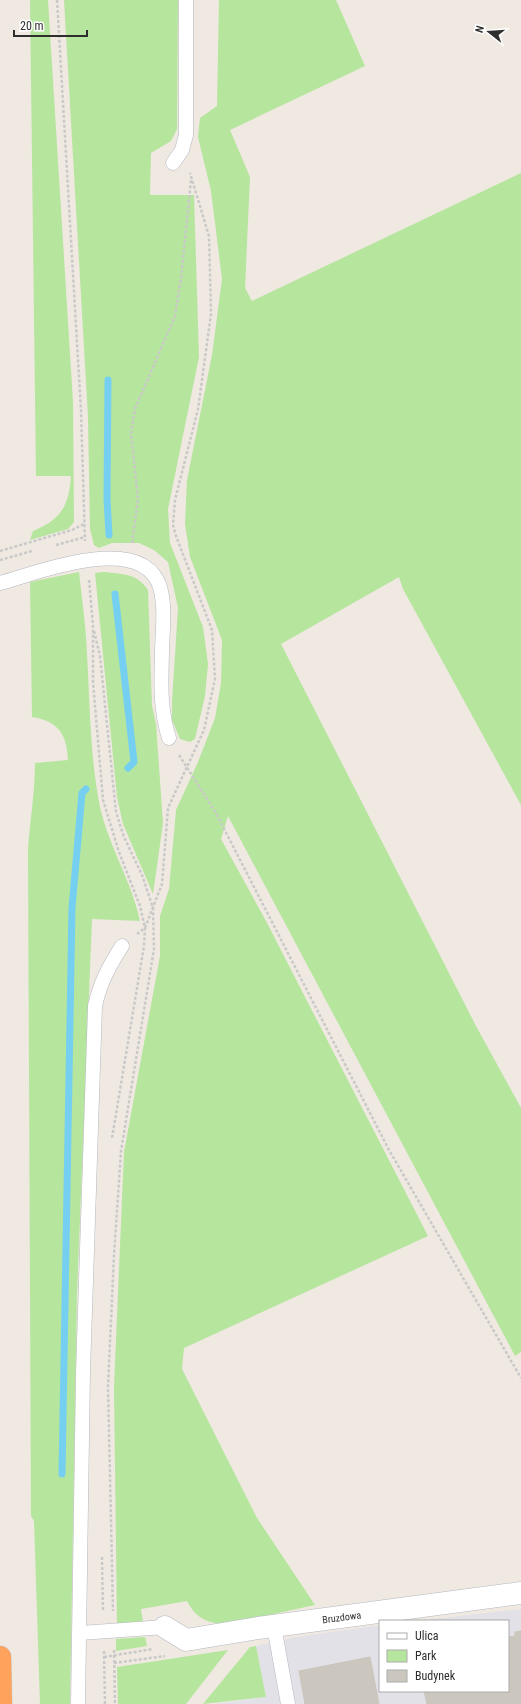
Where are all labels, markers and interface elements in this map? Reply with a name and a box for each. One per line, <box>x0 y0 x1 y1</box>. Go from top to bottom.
scale bar <box>14 12 87 38</box>
north arrow <box>469 12 509 52</box>
text: 20 m <box>20 19 44 33</box>
text: N <box>473 24 487 34</box>
street label: Bruzdowa <box>322 1609 362 1625</box>
legend <box>379 1620 509 1692</box>
text: Ulica <box>415 1629 439 1643</box>
text: Park <box>415 1649 437 1663</box>
text: Budynek <box>415 1669 456 1683</box>

